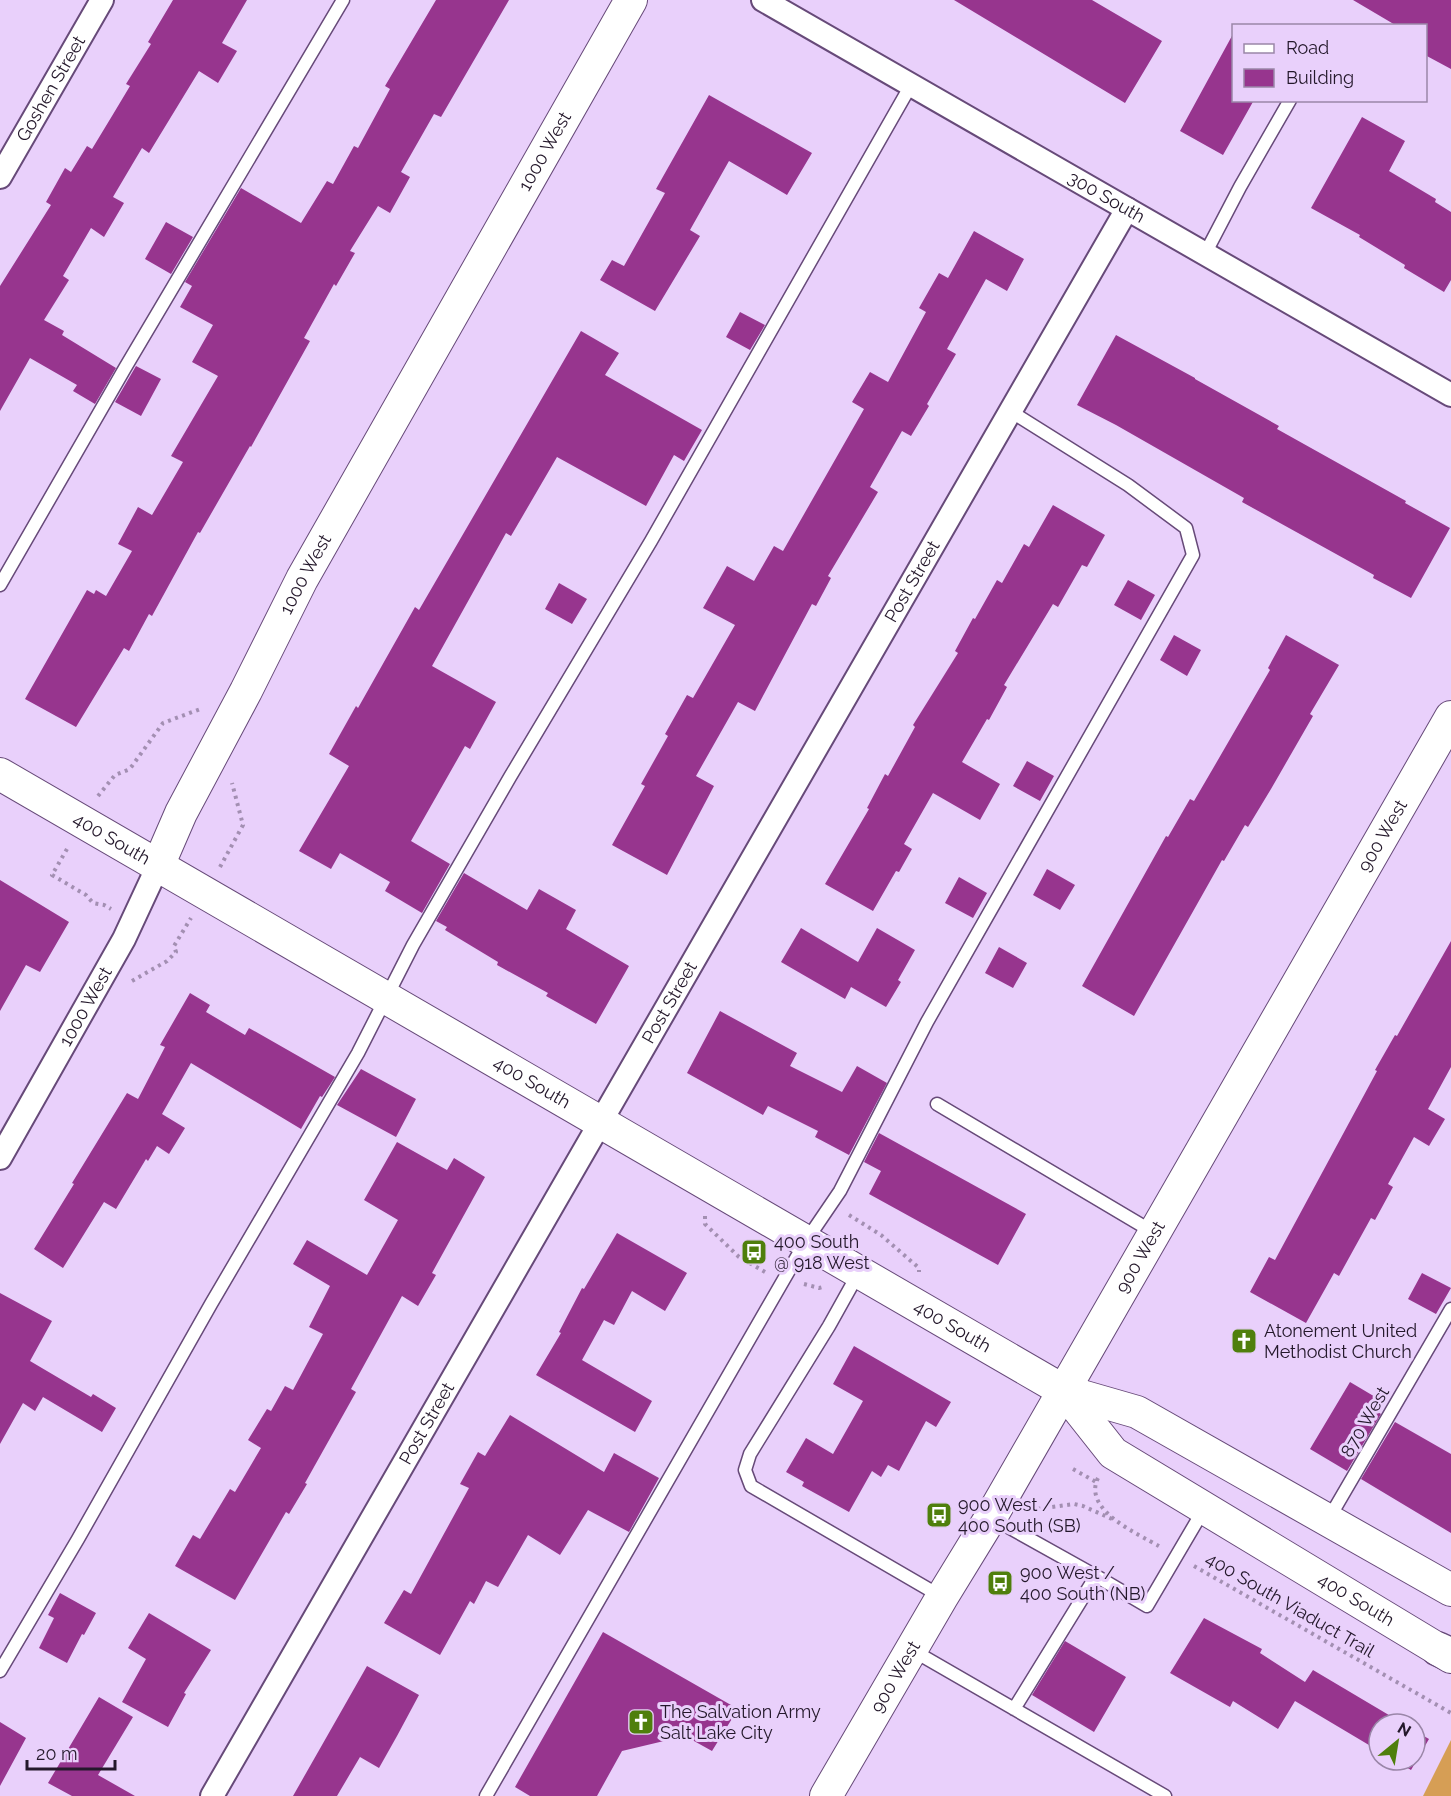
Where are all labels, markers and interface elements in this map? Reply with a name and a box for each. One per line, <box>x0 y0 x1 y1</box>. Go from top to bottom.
legend <box>1232 24 1427 102</box>
street label: Goshen Street <box>12 32 89 145</box>
text: Road <box>1286 37 1329 58</box>
text: Building <box>1286 67 1354 88</box>
street label: 1000 West <box>514 108 575 195</box>
street label: 300 South <box>1065 166 1149 227</box>
street label: 1000 West <box>275 530 335 618</box>
street label: Post Street <box>880 536 944 626</box>
street label: 900 West <box>1353 796 1411 875</box>
street label: 400 South <box>70 808 154 869</box>
street label: Post Street <box>637 958 701 1047</box>
street label: 1000 West <box>55 963 116 1050</box>
street label: 400 South <box>490 1052 574 1113</box>
street label: 900 West <box>1111 1217 1169 1297</box>
place label: 400 South @ 918 West <box>774 1231 869 1273</box>
bus stop icon: 400 South @ 918 West <box>739 1237 769 1267</box>
street label: 400 South <box>911 1295 995 1356</box>
place label: Atonement United Methodist Church <box>1264 1320 1417 1362</box>
church icon: Atonement United Methodist Church <box>1229 1326 1259 1356</box>
street label: Post Street <box>395 1379 458 1468</box>
street label: 870 West <box>1336 1383 1393 1461</box>
place label: 900 West / 400 South (SB) <box>958 1494 1081 1536</box>
bus stop icon: 900 West / 400 South (SB) <box>924 1500 954 1530</box>
street label: 400 South Viaduct Trail <box>1202 1548 1378 1662</box>
place label: 900 West / 400 South (NB) <box>1020 1562 1146 1604</box>
bus stop icon: 900 West / 400 South (NB) <box>985 1568 1015 1598</box>
street label: 400 South <box>1314 1568 1398 1630</box>
street label: 900 West <box>866 1637 924 1716</box>
place label: The Salvation Army Salt Lake City <box>660 1701 821 1743</box>
church icon: The Salvation Army Salt Lake City <box>626 1707 656 1737</box>
north arrow <box>1367 1712 1427 1772</box>
text: N <box>1394 1718 1414 1741</box>
scale bar <box>27 1733 116 1771</box>
text: 20 m <box>36 1743 78 1764</box>

